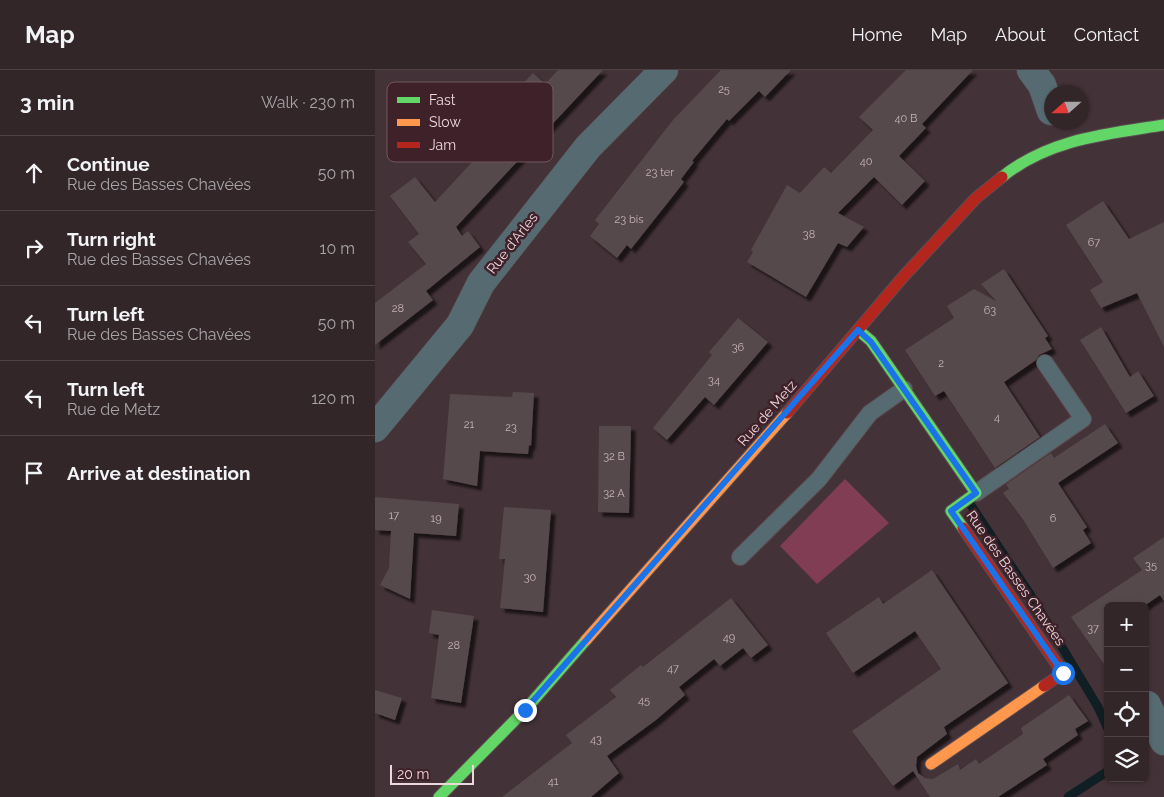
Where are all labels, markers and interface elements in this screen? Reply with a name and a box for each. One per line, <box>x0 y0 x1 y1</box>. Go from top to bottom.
text: Map <box>25 20 75 49</box>
text: Home <box>851 24 902 45</box>
text: Map <box>930 24 967 45</box>
text: About <box>995 24 1046 45</box>
text: Contact <box>1074 24 1139 45</box>
legend <box>387 82 553 162</box>
house number: 25 <box>718 83 730 96</box>
north arrow <box>1044 85 1089 130</box>
text: 3 min <box>20 90 74 115</box>
text: Fast <box>429 92 456 108</box>
text: Walk · 230 m <box>261 93 355 112</box>
house number: 40 B <box>895 112 917 125</box>
text: Slow <box>429 114 461 130</box>
text: Jam <box>429 137 456 153</box>
text: Continue <box>67 153 150 175</box>
house number: 40 <box>860 155 873 168</box>
icon: ahead <box>20 159 48 187</box>
text: 50 m <box>318 164 355 183</box>
house number: 23 ter <box>646 166 674 179</box>
text: Rue des Basses Chavées <box>67 175 251 194</box>
street label: Rue d'Arles <box>483 209 541 277</box>
house number: 23 bis <box>615 213 643 226</box>
text: Turn right <box>67 228 156 250</box>
house number: 38 <box>803 228 815 241</box>
icon: right <box>20 234 48 262</box>
house number: 67 <box>1088 236 1100 249</box>
text: 10 m <box>320 239 355 258</box>
text: Rue des Basses Chavées <box>67 250 251 269</box>
house number: 28 <box>392 302 404 315</box>
text: Turn left <box>67 303 144 325</box>
house number: 63 <box>984 304 996 317</box>
icon: left <box>20 309 48 337</box>
text: 50 m <box>318 314 355 333</box>
text: Rue des Basses Chavées <box>67 325 251 344</box>
house number: 36 <box>732 341 745 354</box>
house number: 2 <box>938 357 944 370</box>
house number: 34 <box>708 374 720 387</box>
street label: Rue de Metz <box>734 377 800 449</box>
text: Turn left <box>67 378 144 400</box>
icon: left <box>20 384 48 412</box>
text: 120 m <box>311 389 355 408</box>
text: Rue de Metz <box>67 400 160 419</box>
house number: 4 <box>994 411 1000 424</box>
house number: 21 <box>464 418 475 431</box>
house number: 23 <box>505 421 517 434</box>
house number: 32 B <box>603 450 625 463</box>
icon: arrive <box>20 459 48 487</box>
text: Arrive at destination <box>67 462 251 484</box>
house number: 32 A <box>603 487 625 500</box>
street label: Rue des Basses Chavées <box>963 507 1069 649</box>
house number: 17 <box>389 509 399 522</box>
house number: 19 <box>430 512 442 525</box>
house number: 6 <box>1050 512 1057 525</box>
house number: 35 <box>1145 559 1157 572</box>
house number: 30 <box>524 571 537 584</box>
map controls <box>1104 602 1149 782</box>
button: + <box>1104 602 1149 647</box>
house number: 37 <box>1087 622 1099 635</box>
house number: 49 <box>723 631 735 644</box>
house number: 28 <box>448 639 460 652</box>
button: − <box>1104 647 1149 692</box>
house number: 47 <box>667 662 679 675</box>
route start <box>1052 662 1075 685</box>
button: locate <box>1104 692 1149 737</box>
house number: 45 <box>638 694 650 707</box>
route end <box>514 699 537 722</box>
house number: 43 <box>590 733 602 746</box>
button: layers <box>1104 737 1149 782</box>
scale bar <box>390 762 474 785</box>
text: 20 m <box>397 766 429 782</box>
house number: 41 <box>548 775 559 788</box>

